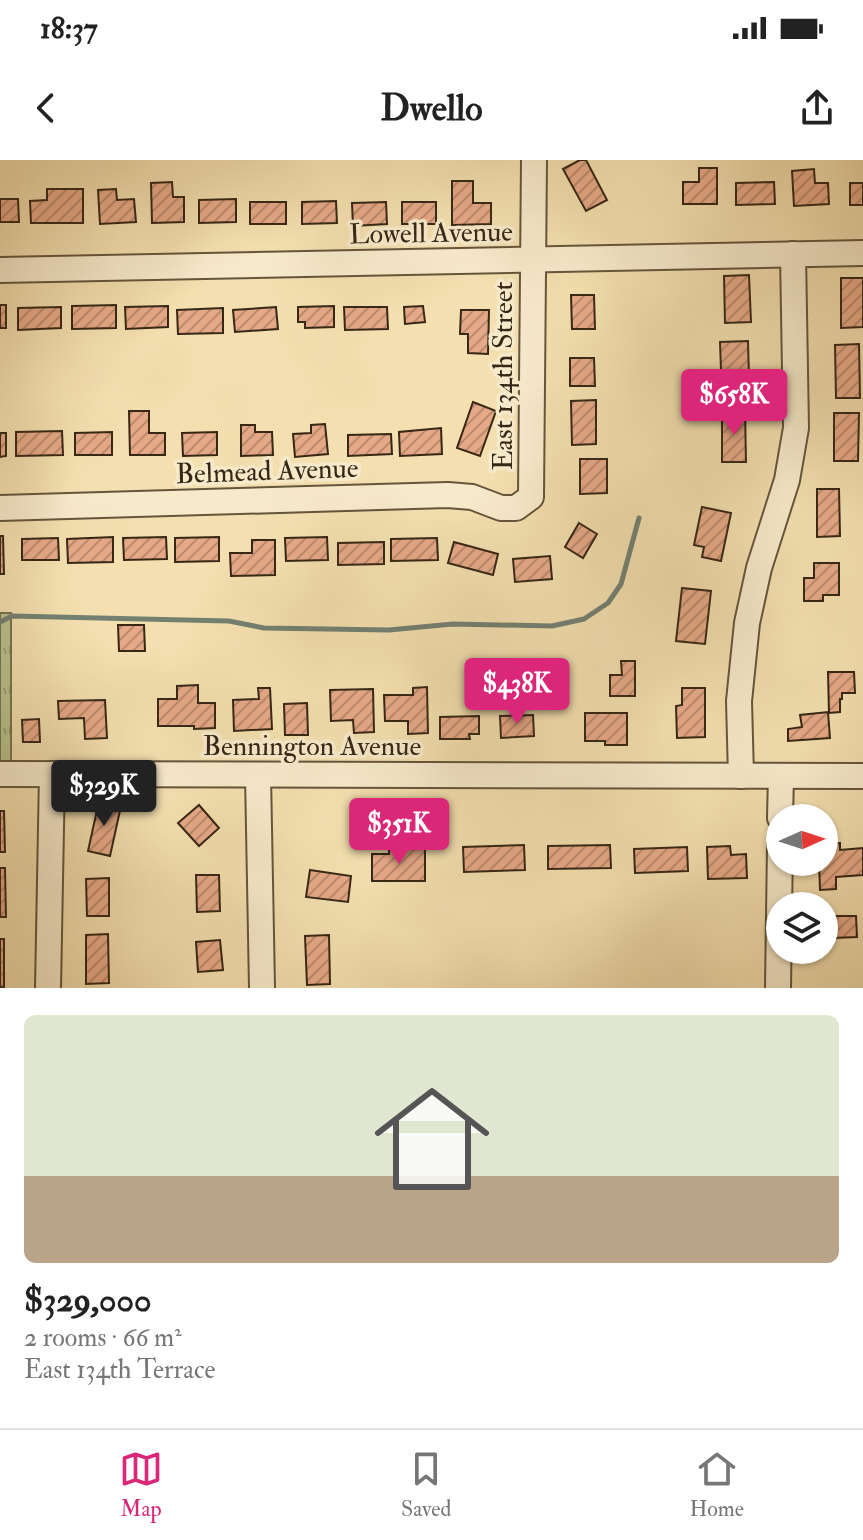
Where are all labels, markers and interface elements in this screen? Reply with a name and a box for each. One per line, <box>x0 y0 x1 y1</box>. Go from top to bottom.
text: 18:37 <box>40 10 98 47</box>
icon: back <box>24 86 68 130</box>
text: Dwello <box>381 86 482 131</box>
icon: share <box>795 86 839 130</box>
street label: Lowell Avenue <box>349 215 514 252</box>
street label: East 134th Street <box>486 281 521 471</box>
pin: $658K <box>678 369 790 437</box>
text: $658K <box>699 379 769 411</box>
street label: Belmead Avenue <box>175 451 359 492</box>
pin: $438K <box>461 658 573 726</box>
text: $438K <box>482 668 552 700</box>
street label: Bennington Avenue <box>203 729 422 764</box>
pin: $329K <box>48 760 160 828</box>
text: $329K <box>69 770 139 802</box>
pin: $351K <box>343 798 455 866</box>
north arrow <box>766 804 838 876</box>
map controls <box>766 804 838 964</box>
text: $351K <box>367 808 431 840</box>
button: layers <box>766 892 838 964</box>
icon: home <box>360 1067 504 1211</box>
text: $329,000 <box>24 1279 151 1322</box>
text: 2 rooms · 66 m² <box>24 1322 182 1354</box>
text: East 134th Terrace <box>24 1354 215 1386</box>
tab: Map <box>119 1447 163 1523</box>
tab: Saved <box>401 1447 451 1523</box>
tab: Home <box>689 1447 744 1523</box>

